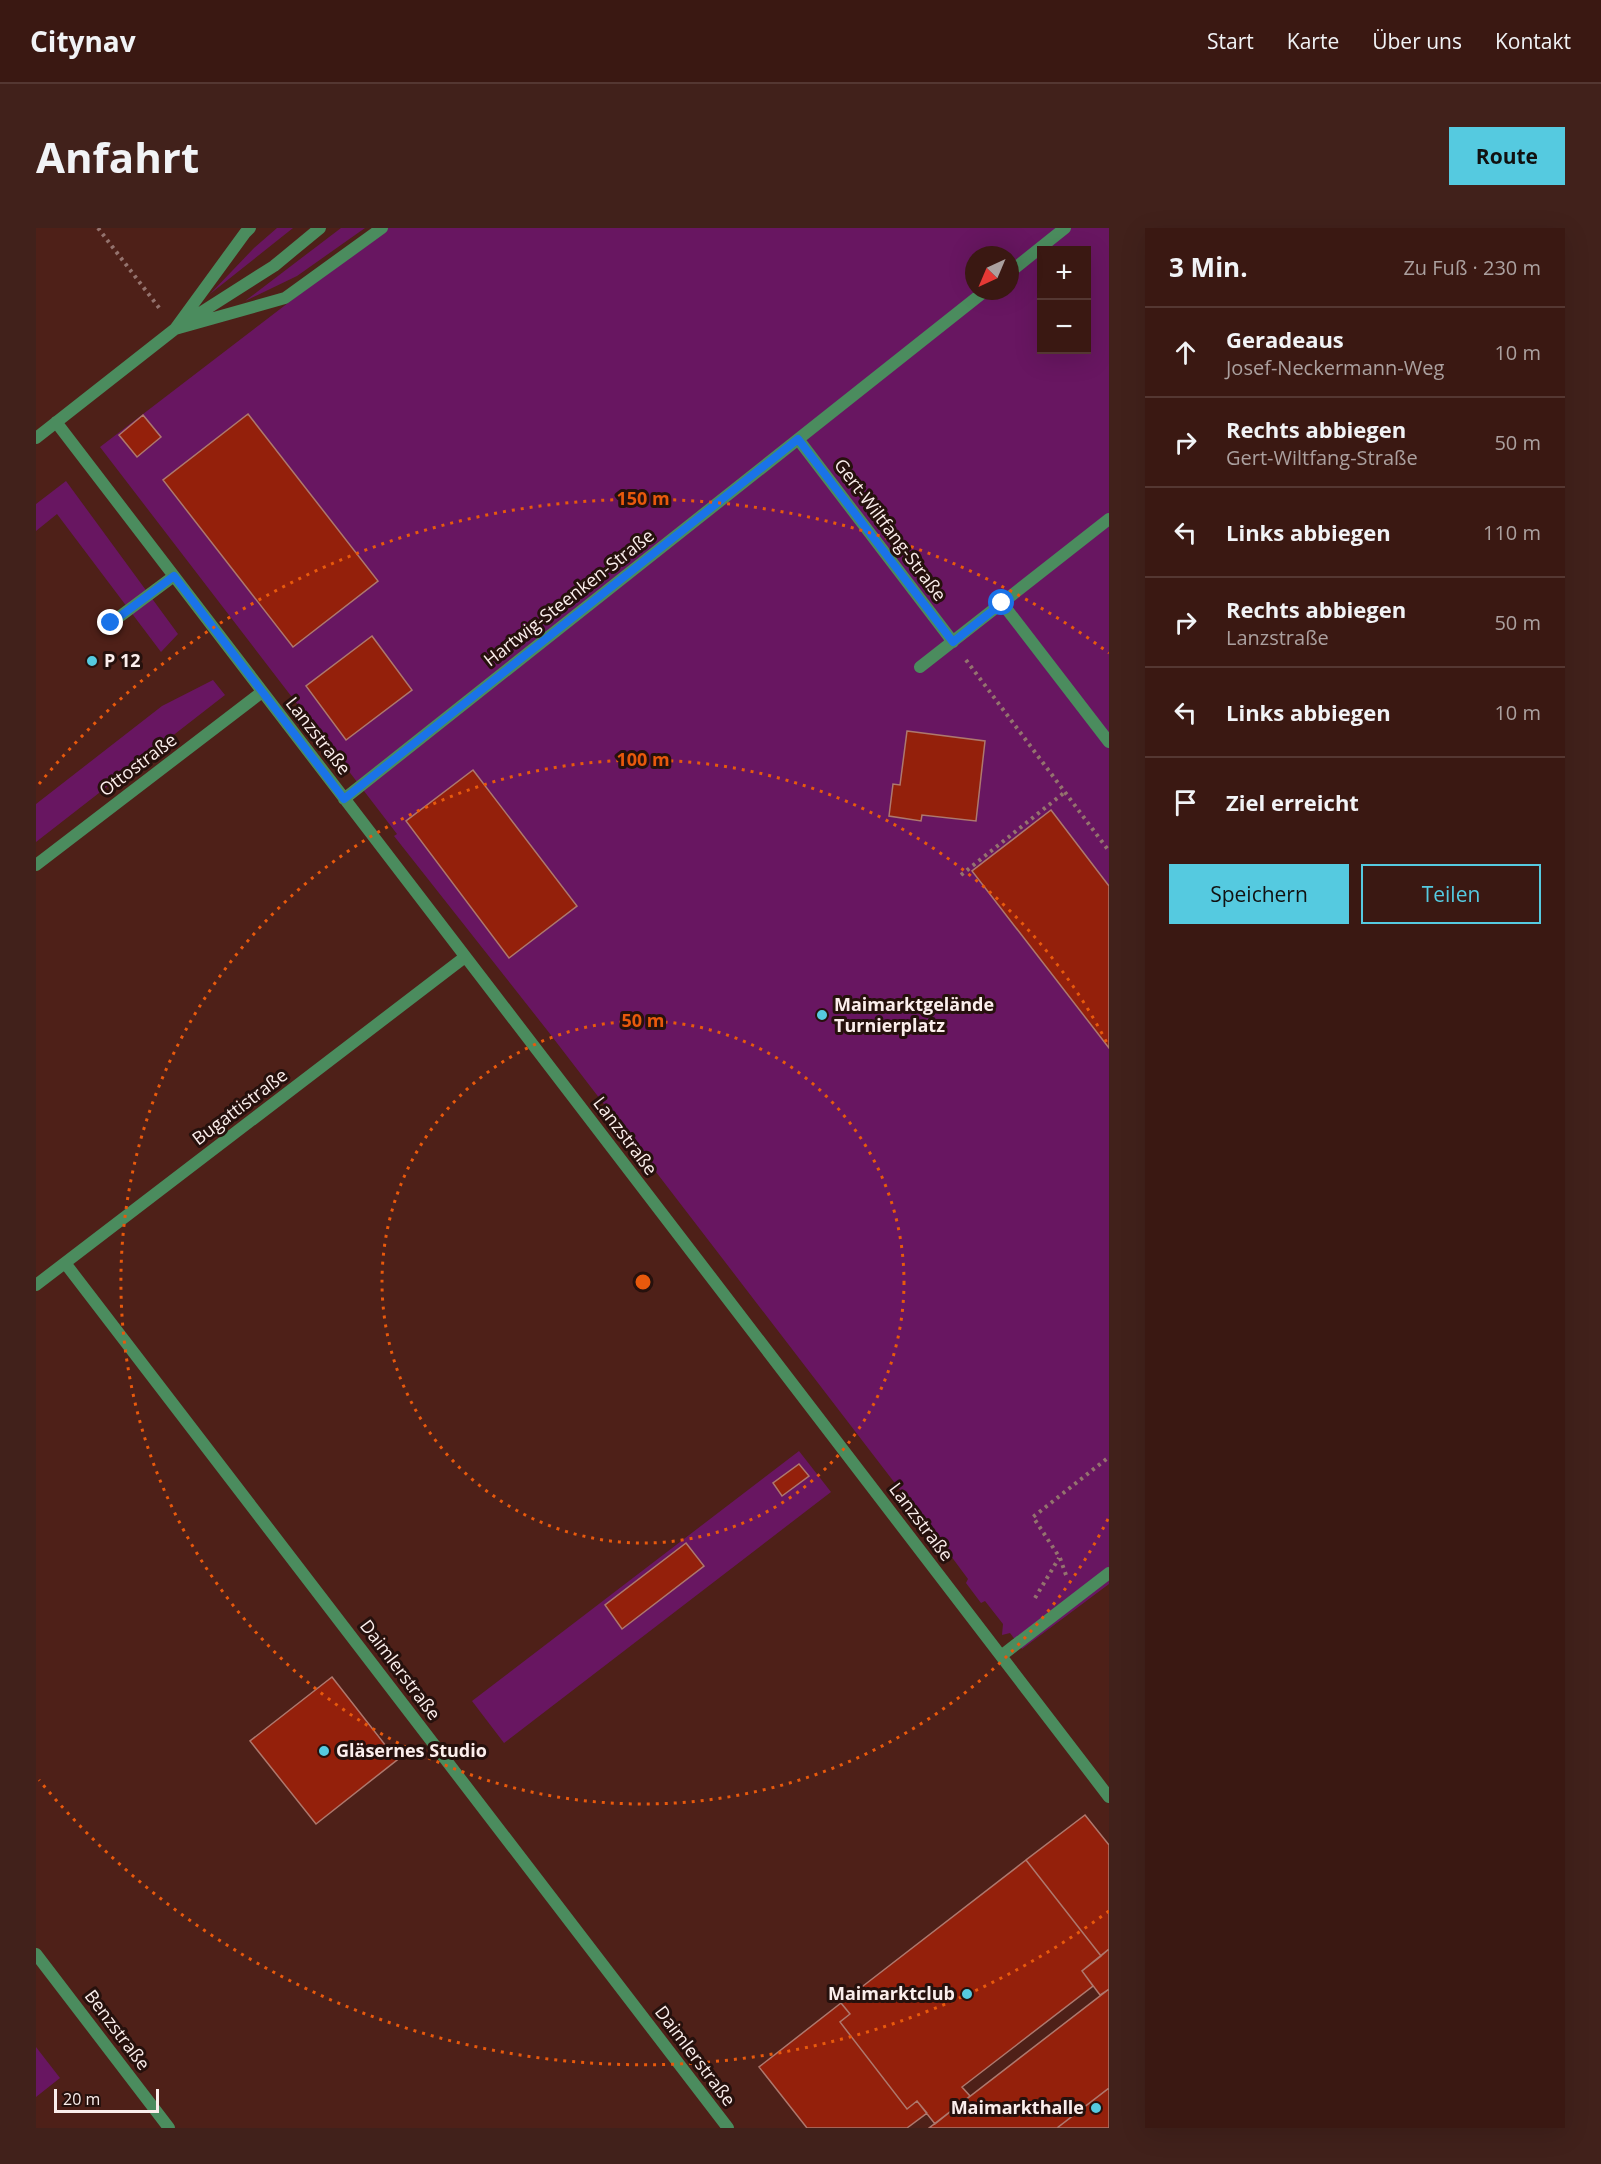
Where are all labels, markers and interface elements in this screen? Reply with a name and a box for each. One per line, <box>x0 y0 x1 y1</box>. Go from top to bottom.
text: Citynav <box>30 22 136 60</box>
text: Start <box>1207 27 1254 55</box>
text: Karte <box>1287 27 1339 55</box>
text: Über uns <box>1372 27 1462 55</box>
text: Kontakt <box>1495 27 1571 55</box>
button: Route <box>1449 127 1565 185</box>
text: Anfahrt <box>36 128 199 185</box>
north arrow <box>965 246 1019 300</box>
map controls <box>1037 246 1091 354</box>
button: + <box>1037 246 1091 300</box>
text: 3 Min. <box>1169 249 1248 285</box>
text: Zu Fuß · 230 m <box>1403 254 1541 281</box>
button: − <box>1037 300 1091 354</box>
text: Geradeaus <box>1226 324 1344 354</box>
icon: ahead <box>1169 336 1202 369</box>
text: 10 m <box>1494 339 1541 366</box>
text: Josef-Neckermann-Weg <box>1226 354 1444 381</box>
text: Rechts abbiegen <box>1226 414 1406 444</box>
icon: right <box>1169 426 1202 459</box>
text: 50 m <box>1494 429 1541 456</box>
text: Gert-Wiltfang-Straße <box>1226 444 1418 471</box>
street label: Gert-Wiltfang-Straße <box>829 453 952 606</box>
text: 150 m <box>616 486 670 510</box>
icon: left <box>1169 516 1202 549</box>
text: Links abbiegen <box>1226 517 1391 547</box>
text: 110 m <box>1483 519 1541 546</box>
street label: Hartwig-Steenken-Straße <box>478 523 659 671</box>
route start <box>988 589 1014 615</box>
text: Rechts abbiegen <box>1226 594 1406 624</box>
icon: right <box>1169 606 1202 639</box>
route end <box>97 609 123 635</box>
text: 50 m <box>1494 609 1541 636</box>
text: Lanzstraße <box>1226 624 1329 651</box>
place label: P 12 <box>104 648 141 672</box>
marker: P 12 <box>85 654 99 668</box>
street label: Lanzstraße <box>281 692 357 779</box>
icon: left <box>1169 696 1202 729</box>
text: Links abbiegen <box>1226 697 1391 727</box>
text: 10 m <box>1494 699 1541 726</box>
street label: Ottostraße <box>94 727 181 801</box>
text: 100 m <box>616 747 670 771</box>
icon: arrive <box>1169 786 1202 819</box>
text: Ziel erreicht <box>1226 787 1359 817</box>
button: Speichern <box>1169 864 1349 924</box>
button: Teilen <box>1361 864 1541 924</box>
place label: Maimarktgelände Turnierplatz <box>834 992 994 1037</box>
text: 50 m <box>622 1008 664 1032</box>
marker: Maimarktgelände Turnierplatz <box>815 1008 829 1022</box>
street label: Bugattistraße <box>187 1062 292 1150</box>
street label: Lanzstraße <box>588 1091 663 1180</box>
centre of rings <box>633 1272 653 1292</box>
street label: Lanzstraße <box>884 1477 959 1566</box>
street label: Daimlerstraße <box>355 1614 446 1725</box>
place label: Gläsernes Studio <box>336 1738 487 1762</box>
marker: Gläsernes Studio <box>317 1744 331 1758</box>
place label: Maimarktclub <box>828 1981 955 2005</box>
street label: Benzstraße <box>80 1984 156 2075</box>
marker: Maimarktclub <box>960 1987 974 2001</box>
street label: Daimlerstraße <box>650 2000 741 2111</box>
scale bar <box>54 2086 159 2114</box>
text: 20 m <box>63 2088 100 2110</box>
place label: Maimarkthalle <box>951 2095 1084 2119</box>
marker: Maimarkthalle <box>1089 2101 1103 2115</box>

